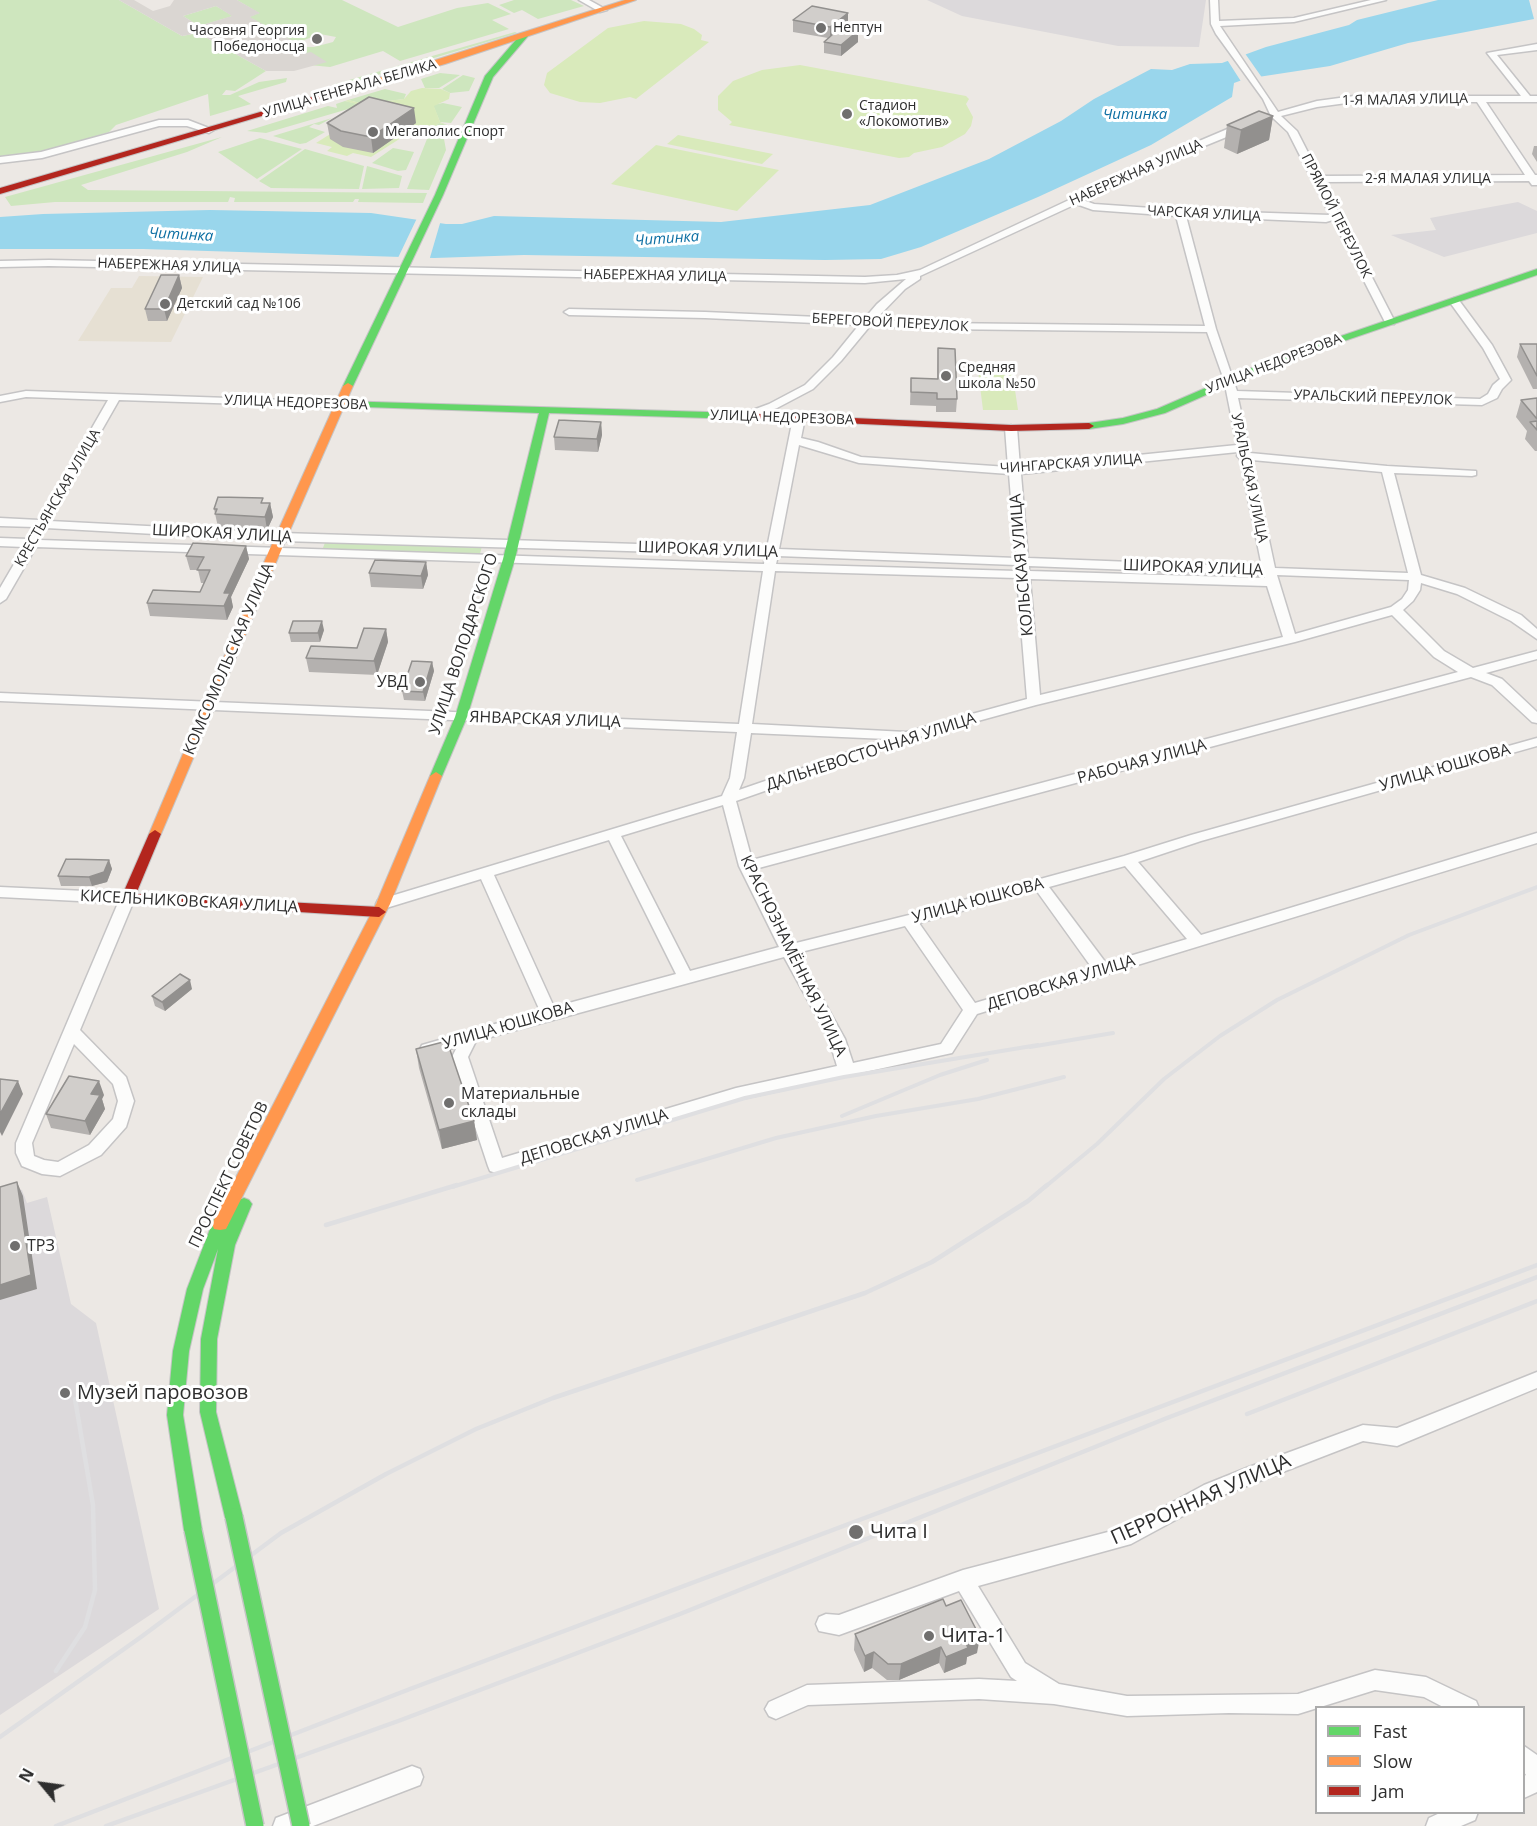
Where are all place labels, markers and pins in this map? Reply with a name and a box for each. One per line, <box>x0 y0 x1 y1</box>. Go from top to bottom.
place label: Нептун <box>833 20 882 36</box>
marker: Нептун <box>814 21 828 35</box>
place label: Часовня Георгия Победоносца <box>189 23 305 56</box>
marker: Часовня Георгия Победоносца <box>310 32 324 46</box>
place label: Стадион «Локомотив» <box>859 98 949 130</box>
marker: Стадион «Локомотив» <box>840 107 854 121</box>
place label: Мегаполис Спорт <box>385 124 505 140</box>
marker: Мегаполис Спорт <box>366 125 380 139</box>
place label: Детский сад №106 <box>177 296 301 312</box>
marker: Детский сад №106 <box>158 297 172 311</box>
place label: Средняя школа №50 <box>958 360 1036 392</box>
marker: Средняя школа №50 <box>939 369 953 383</box>
place label: УВД <box>377 672 408 692</box>
marker: УВД <box>413 675 427 689</box>
place label: Материальные склады <box>461 1084 580 1122</box>
marker: Материальные склады <box>442 1096 456 1110</box>
place label: ТРЗ <box>27 1236 55 1256</box>
marker: ТРЗ <box>8 1239 22 1253</box>
place label: Музей паровозов <box>77 1381 248 1405</box>
marker: Музей паровозов <box>58 1386 72 1400</box>
place label: Чита I <box>870 1520 928 1544</box>
marker: Чита I <box>847 1523 865 1541</box>
place label: Чита-1 <box>941 1624 1006 1648</box>
marker: Чита-1 <box>922 1629 936 1643</box>

